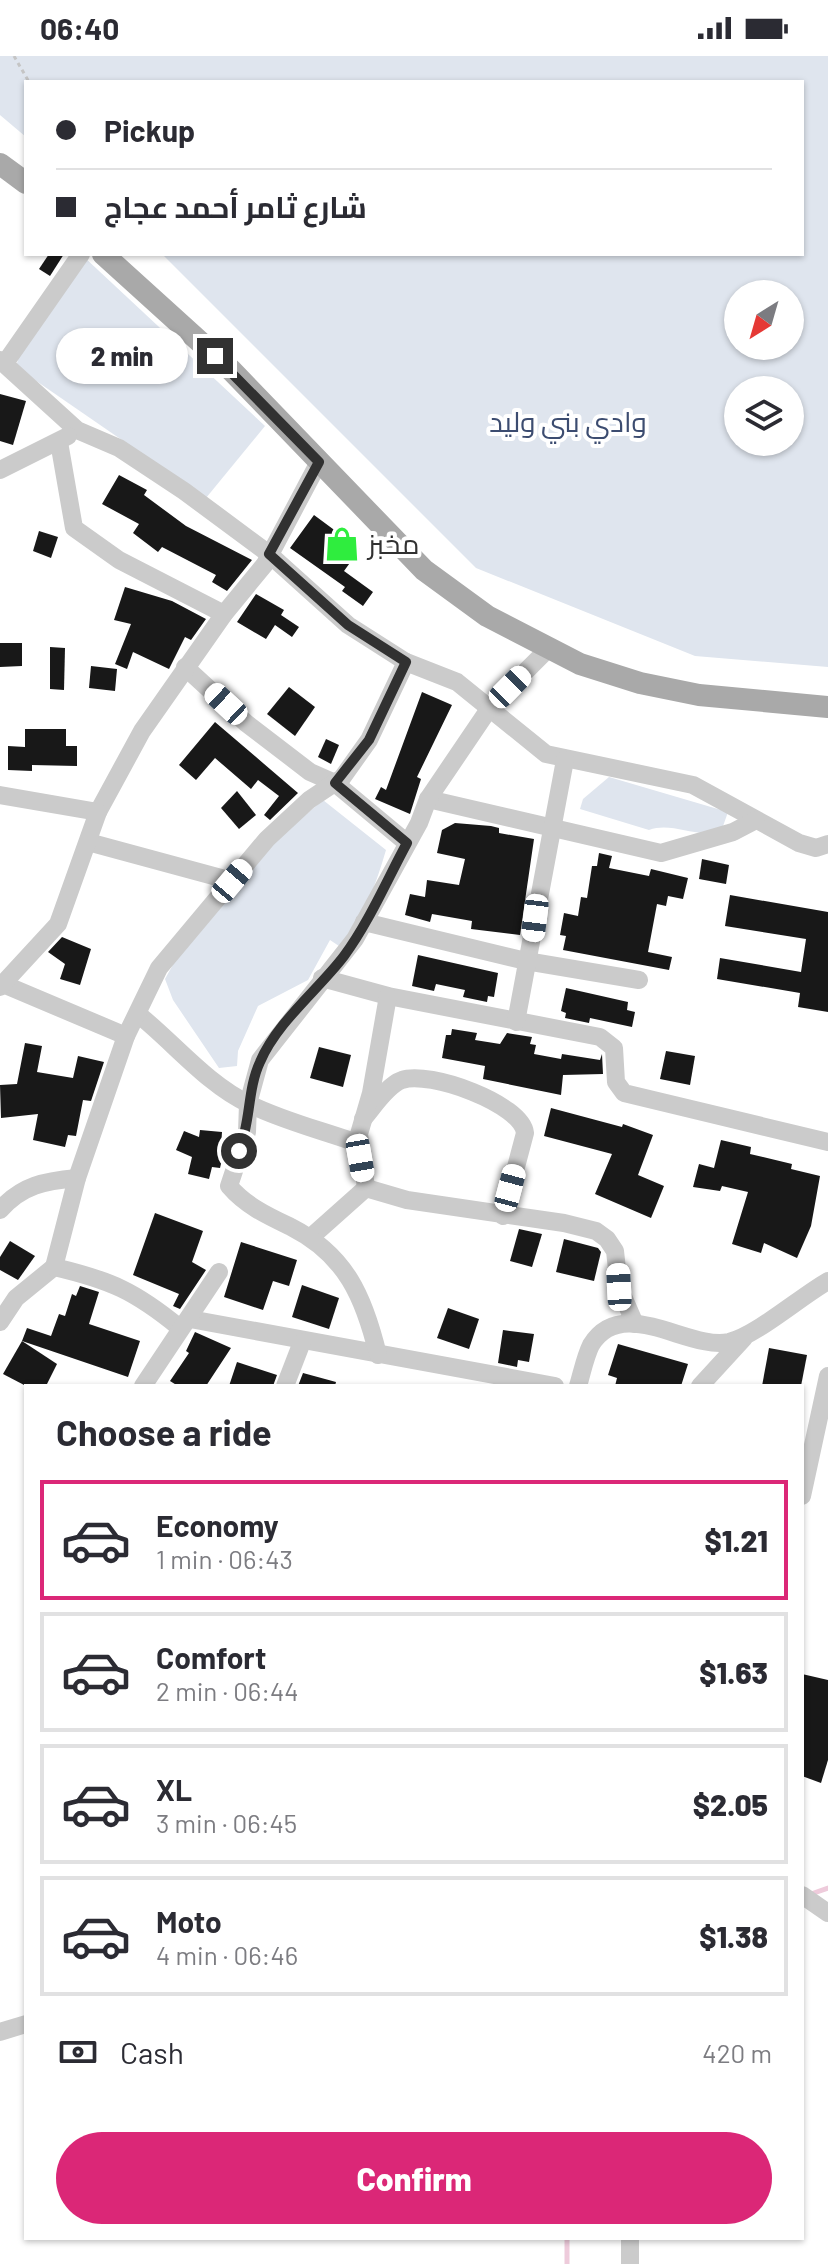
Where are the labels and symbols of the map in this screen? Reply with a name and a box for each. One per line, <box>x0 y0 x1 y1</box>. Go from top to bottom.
north arrow <box>724 280 804 360</box>
callout: 2 min <box>55 328 187 384</box>
route end <box>197 338 233 374</box>
park label: وادي بني وليد <box>489 404 647 444</box>
shop icon: مخبز <box>323 525 361 563</box>
place label: مخبز <box>366 526 420 560</box>
car <box>485 662 535 712</box>
car <box>200 679 252 729</box>
car <box>207 855 257 907</box>
car <box>520 893 550 943</box>
car <box>344 1132 376 1184</box>
route start <box>221 1133 257 1169</box>
car <box>492 1162 528 1214</box>
car <box>606 1262 632 1312</box>

